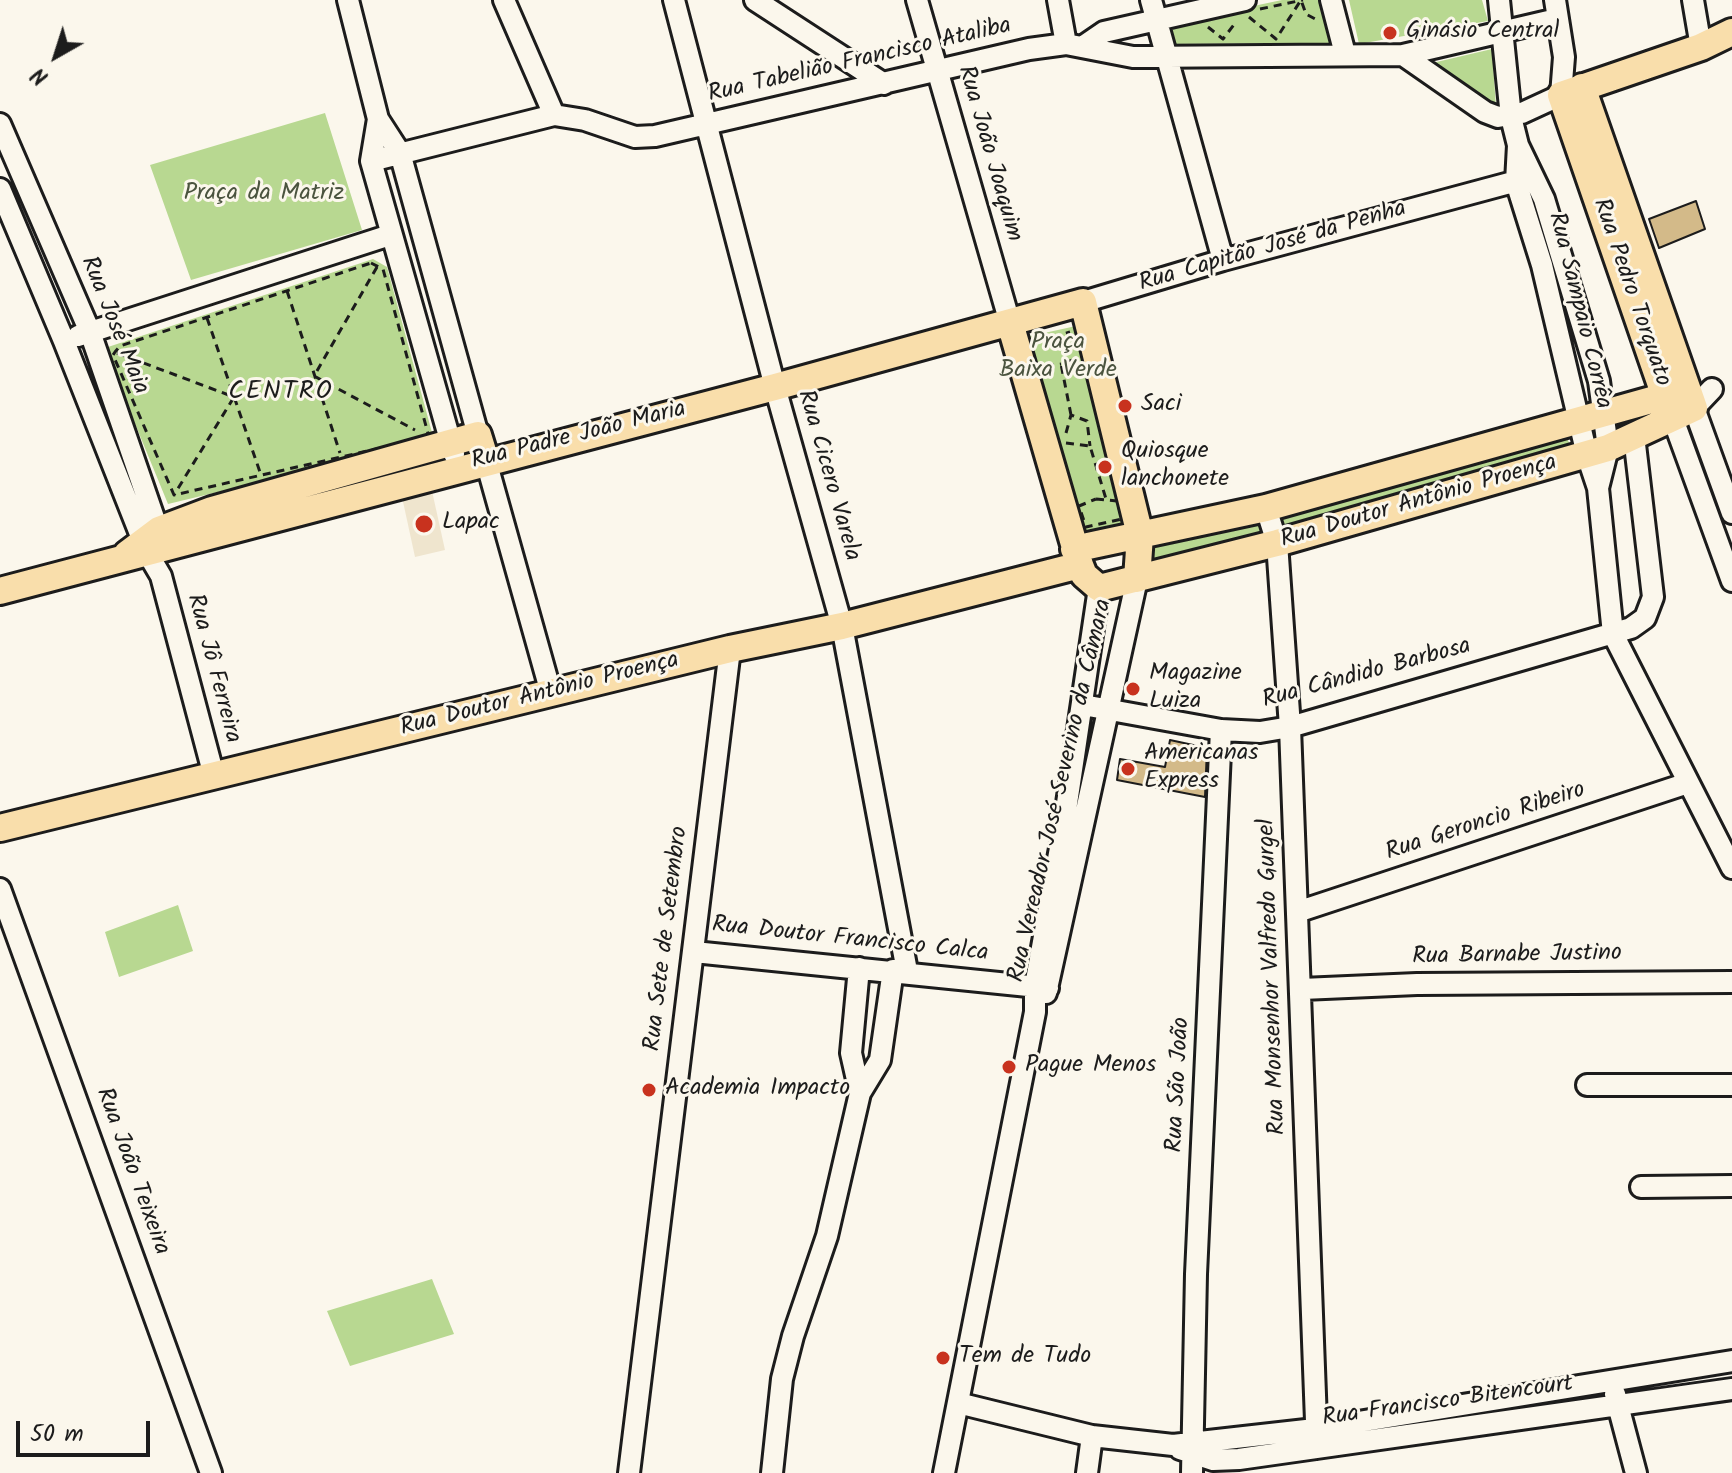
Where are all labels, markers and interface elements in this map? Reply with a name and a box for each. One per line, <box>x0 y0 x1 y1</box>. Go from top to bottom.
street label: Rua Tabelião Francisco Ataliba <box>706 13 1014 111</box>
north arrow <box>16 16 96 96</box>
place label: Ginásio Central <box>1406 19 1559 47</box>
marker: Ginásio Central <box>1381 24 1399 42</box>
text: N <box>24 57 57 93</box>
street label: Rua João Joaquim <box>949 63 1027 245</box>
park label: Praça da Matriz <box>184 181 344 209</box>
street label: Rua Pedro Torquato <box>1584 195 1676 391</box>
street label: Rua Capitão José da Penha <box>1136 196 1410 300</box>
street label: Rua Sampaio Corrêa <box>1540 210 1616 412</box>
street label: Rua José Maia <box>72 253 154 399</box>
park label: Praça Baixa Verde <box>999 330 1117 386</box>
district label: CENTRO <box>228 378 334 410</box>
street label: Rua Cicero Varela <box>789 387 865 565</box>
place label: Saci <box>1141 392 1181 420</box>
street label: Rua Padre João Maria <box>469 396 689 478</box>
marker: Saci <box>1116 397 1134 415</box>
place label: Quiosque lanchonete <box>1121 439 1229 495</box>
street label: Rua Doutor Antônio Proença <box>1278 450 1560 556</box>
marker: Quiosque lanchonete <box>1096 458 1114 476</box>
place label: Lapac <box>442 510 500 538</box>
marker: Lapac <box>413 513 435 535</box>
street label: Rua Jô Ferreira <box>178 591 246 747</box>
street label: Rua Vereador José Severino da Câmara <box>1004 597 1120 985</box>
street label: Rua Cândido Barbosa <box>1260 633 1474 717</box>
street label: Rua Doutor Antônio Proença <box>398 647 682 745</box>
place label: Magazine Luiza <box>1149 661 1242 717</box>
marker: Magazine Luiza <box>1124 680 1142 698</box>
place label: Americanas Express <box>1144 741 1258 797</box>
marker: Americanas Express <box>1119 760 1137 778</box>
street label: Rua Geroncio Ribeiro <box>1383 777 1589 869</box>
street label: Rua Monsenhor Valfredo Gurgel <box>1254 818 1294 1136</box>
street label: Rua Sete de Setembro <box>640 825 696 1053</box>
street label: Rua Doutor Francisco Calca <box>710 912 990 970</box>
street label: Rua Barnabe Justino <box>1412 941 1622 973</box>
street label: Rua São João <box>1162 1017 1198 1153</box>
place label: Pague Menos <box>1025 1053 1156 1081</box>
marker: Pague Menos <box>1000 1058 1018 1076</box>
place label: Academia Impacto <box>665 1076 850 1104</box>
marker: Academia Impacto <box>640 1081 658 1099</box>
street label: Rua João Teixeira <box>87 1085 175 1259</box>
place label: Tem de Tudo <box>959 1344 1091 1372</box>
marker: Tem de Tudo <box>934 1349 952 1367</box>
street label: Rua Francisco Bitencourt <box>1321 1371 1575 1435</box>
scale bar <box>20 1405 154 1455</box>
text: 50 m <box>30 1415 84 1454</box>

